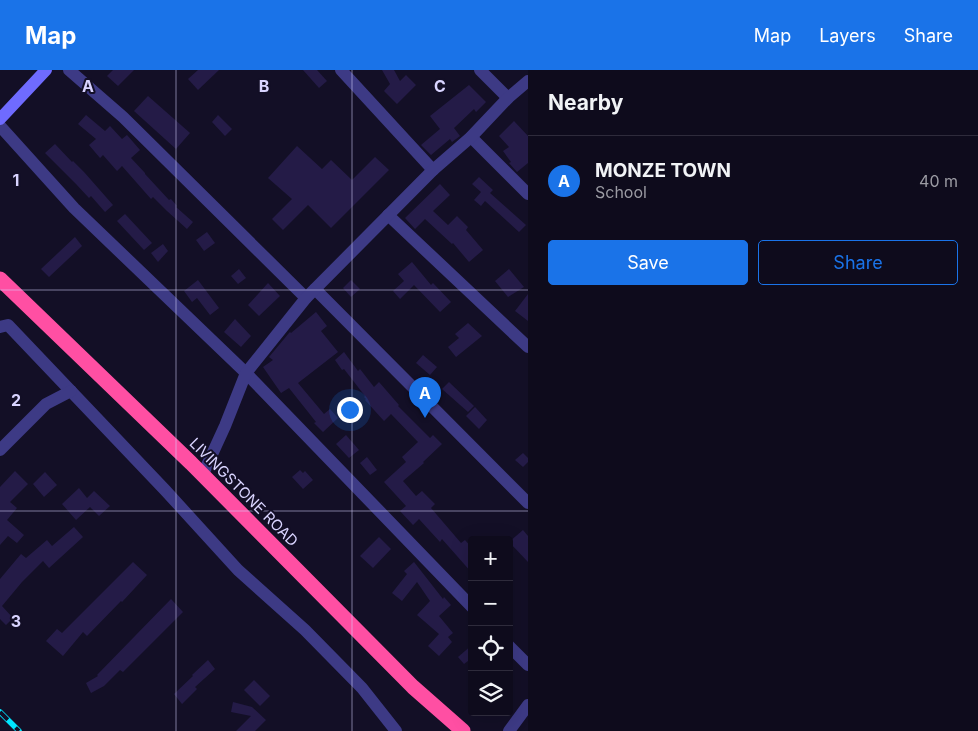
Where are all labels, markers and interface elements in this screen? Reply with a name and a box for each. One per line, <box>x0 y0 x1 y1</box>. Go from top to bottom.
text: Map <box>25 21 76 50</box>
text: Map <box>754 25 791 46</box>
text: Layers <box>819 25 876 46</box>
text: Share <box>904 25 953 46</box>
text: A <box>82 76 94 96</box>
text: B <box>259 76 269 96</box>
text: C <box>434 76 446 96</box>
text: Nearby <box>548 90 623 115</box>
text: MONZE TOWN <box>595 159 731 182</box>
text: 1 <box>13 170 19 190</box>
text: A <box>558 171 570 191</box>
text: 40 m <box>919 171 958 191</box>
text: School <box>595 182 647 202</box>
button: Save <box>548 240 748 285</box>
button: Share <box>758 240 958 285</box>
pin: A <box>409 377 441 418</box>
text: 2 <box>11 390 21 410</box>
your location <box>337 397 363 423</box>
street label: LIVINGSTONE ROAD <box>186 434 302 550</box>
map controls <box>468 536 513 716</box>
button: + <box>468 536 513 581</box>
button: − <box>468 581 513 626</box>
text: 3 <box>11 611 21 631</box>
button: locate <box>468 626 513 671</box>
button: layers <box>468 671 513 716</box>

